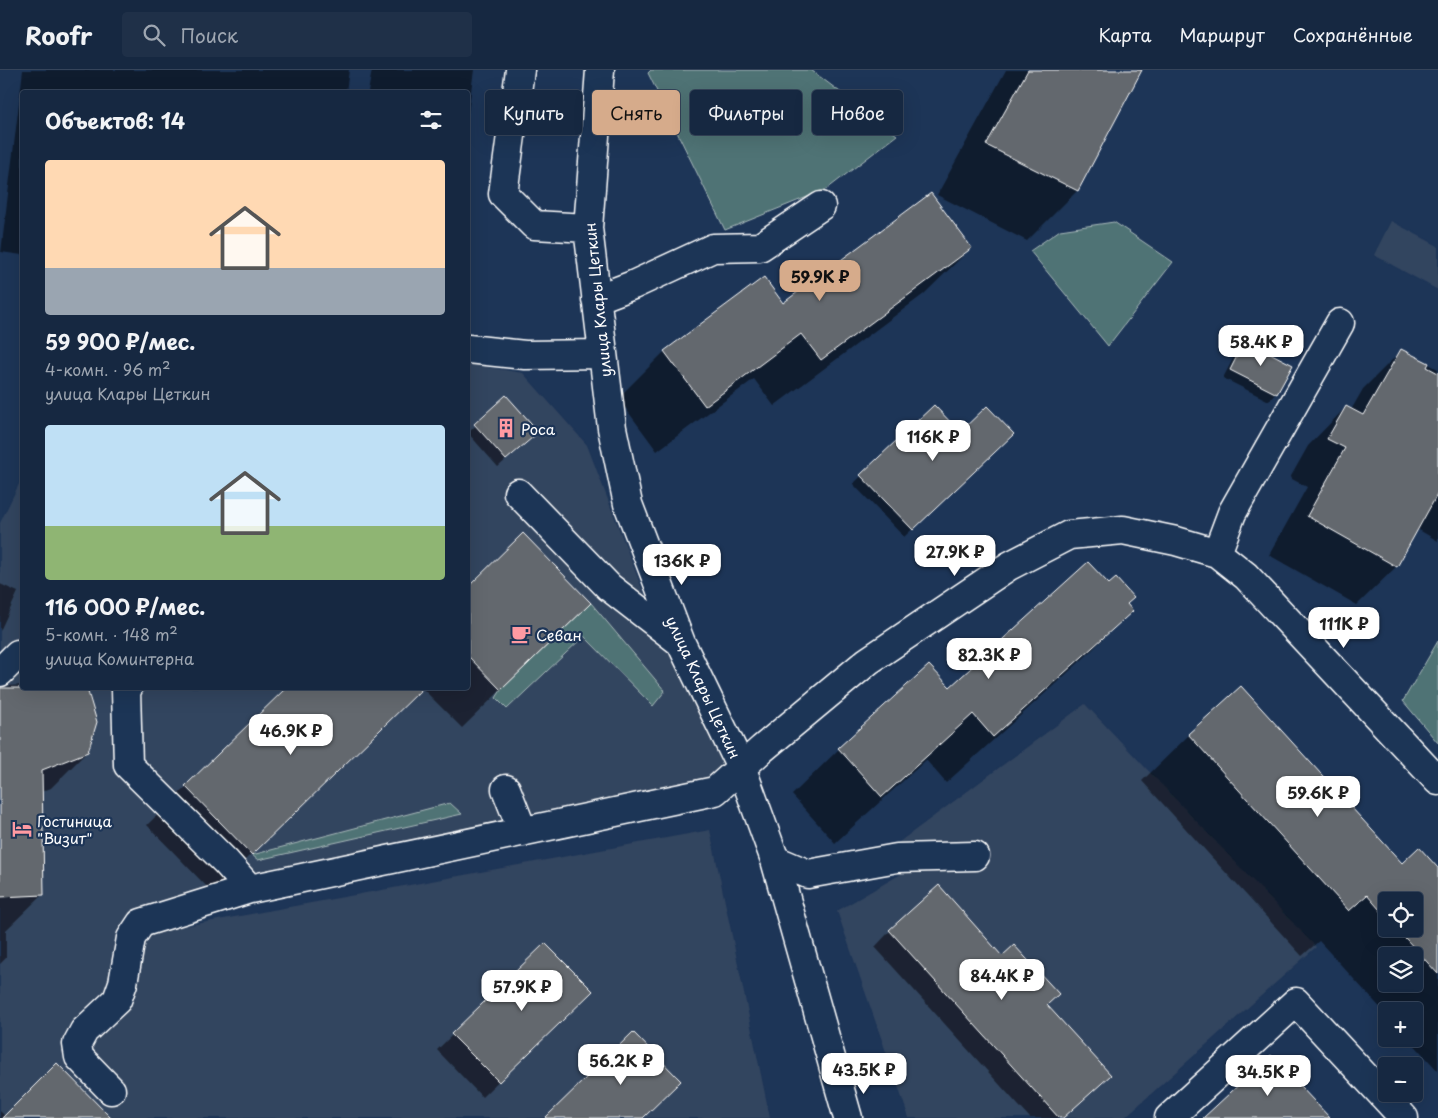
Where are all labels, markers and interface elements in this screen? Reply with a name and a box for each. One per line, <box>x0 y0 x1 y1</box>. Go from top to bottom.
search box <box>122 12 472 57</box>
text: Roofr <box>25 17 92 53</box>
icon: search <box>140 21 168 49</box>
text: Поиск <box>180 21 238 49</box>
text: Карта <box>1099 21 1151 48</box>
text: Маршрут <box>1179 21 1265 48</box>
text: Сохранённые <box>1293 21 1413 48</box>
chip: Купить <box>485 90 582 135</box>
chip: Снять <box>592 90 680 135</box>
chip: Фильтры <box>690 90 802 135</box>
chip: Новое <box>812 90 903 135</box>
text: Объектов: 14 <box>45 104 185 136</box>
icon: filters <box>417 106 445 134</box>
icon: home <box>200 193 290 283</box>
street label: улица Клары Цеткин <box>577 222 617 378</box>
pin: 59.9K ₽ <box>774 260 866 302</box>
text: 59.9K ₽ <box>790 264 850 288</box>
pin: 58.4K ₽ <box>1215 324 1307 367</box>
text: 59 900 ₽/мес. <box>45 325 195 357</box>
text: 58.4K ₽ <box>1230 329 1292 353</box>
text: 4-комн. · 96 m² <box>45 357 170 381</box>
text: улица Клары Цеткин <box>45 381 210 405</box>
building icon: Роса <box>495 417 517 439</box>
place label: Роса <box>521 417 556 440</box>
pin: 116K ₽ <box>892 420 974 462</box>
text: 116K ₽ <box>907 424 959 448</box>
icon: home <box>200 458 290 548</box>
pin: 27.9K ₽ <box>909 534 1001 577</box>
text: 27.9K ₽ <box>925 539 985 563</box>
pin: 136K ₽ <box>641 544 723 586</box>
text: 136K ₽ <box>654 548 710 572</box>
text: 116 000 ₽/мес. <box>45 590 205 622</box>
pin: 111K ₽ <box>1303 606 1385 649</box>
text: 111K ₽ <box>1319 611 1369 635</box>
street label: улица Клары Цеткин <box>661 612 747 762</box>
text: 5-комн. · 148 m² <box>45 622 178 646</box>
cafe icon: Севан <box>510 623 532 645</box>
place label: Севан <box>536 623 582 646</box>
pin: 82.3K ₽ <box>943 638 1035 680</box>
text: 82.3K ₽ <box>958 642 1020 666</box>
text: улица Коминтерна <box>45 646 194 670</box>
pin: 46.9K ₽ <box>245 714 337 756</box>
text: 46.9K ₽ <box>260 718 322 742</box>
pin: 59.6K ₽ <box>1272 776 1364 818</box>
text: 59.6K ₽ <box>1287 780 1349 804</box>
place label: Гостиница "Визит" <box>37 809 112 849</box>
hotel icon: Гостиница "Визит" <box>11 818 33 840</box>
map controls <box>1378 892 1423 1102</box>
button: locate <box>1378 892 1423 937</box>
button: layers <box>1378 947 1423 992</box>
pin: 84.4K ₽ <box>956 958 1048 1001</box>
text: 84.4K ₽ <box>970 963 1034 987</box>
pin: 57.9K ₽ <box>476 970 568 1012</box>
text: 57.9K ₽ <box>492 974 552 998</box>
button: + <box>1378 1002 1423 1047</box>
pin: 56.2K ₽ <box>575 1044 667 1086</box>
text: 56.2K ₽ <box>589 1048 653 1072</box>
pin: 43.5K ₽ <box>818 1052 910 1095</box>
pin: 34.5K ₽ <box>1222 1054 1314 1097</box>
text: 43.5K ₽ <box>833 1057 895 1081</box>
button: − <box>1378 1057 1423 1102</box>
text: 34.5K ₽ <box>1237 1059 1299 1083</box>

